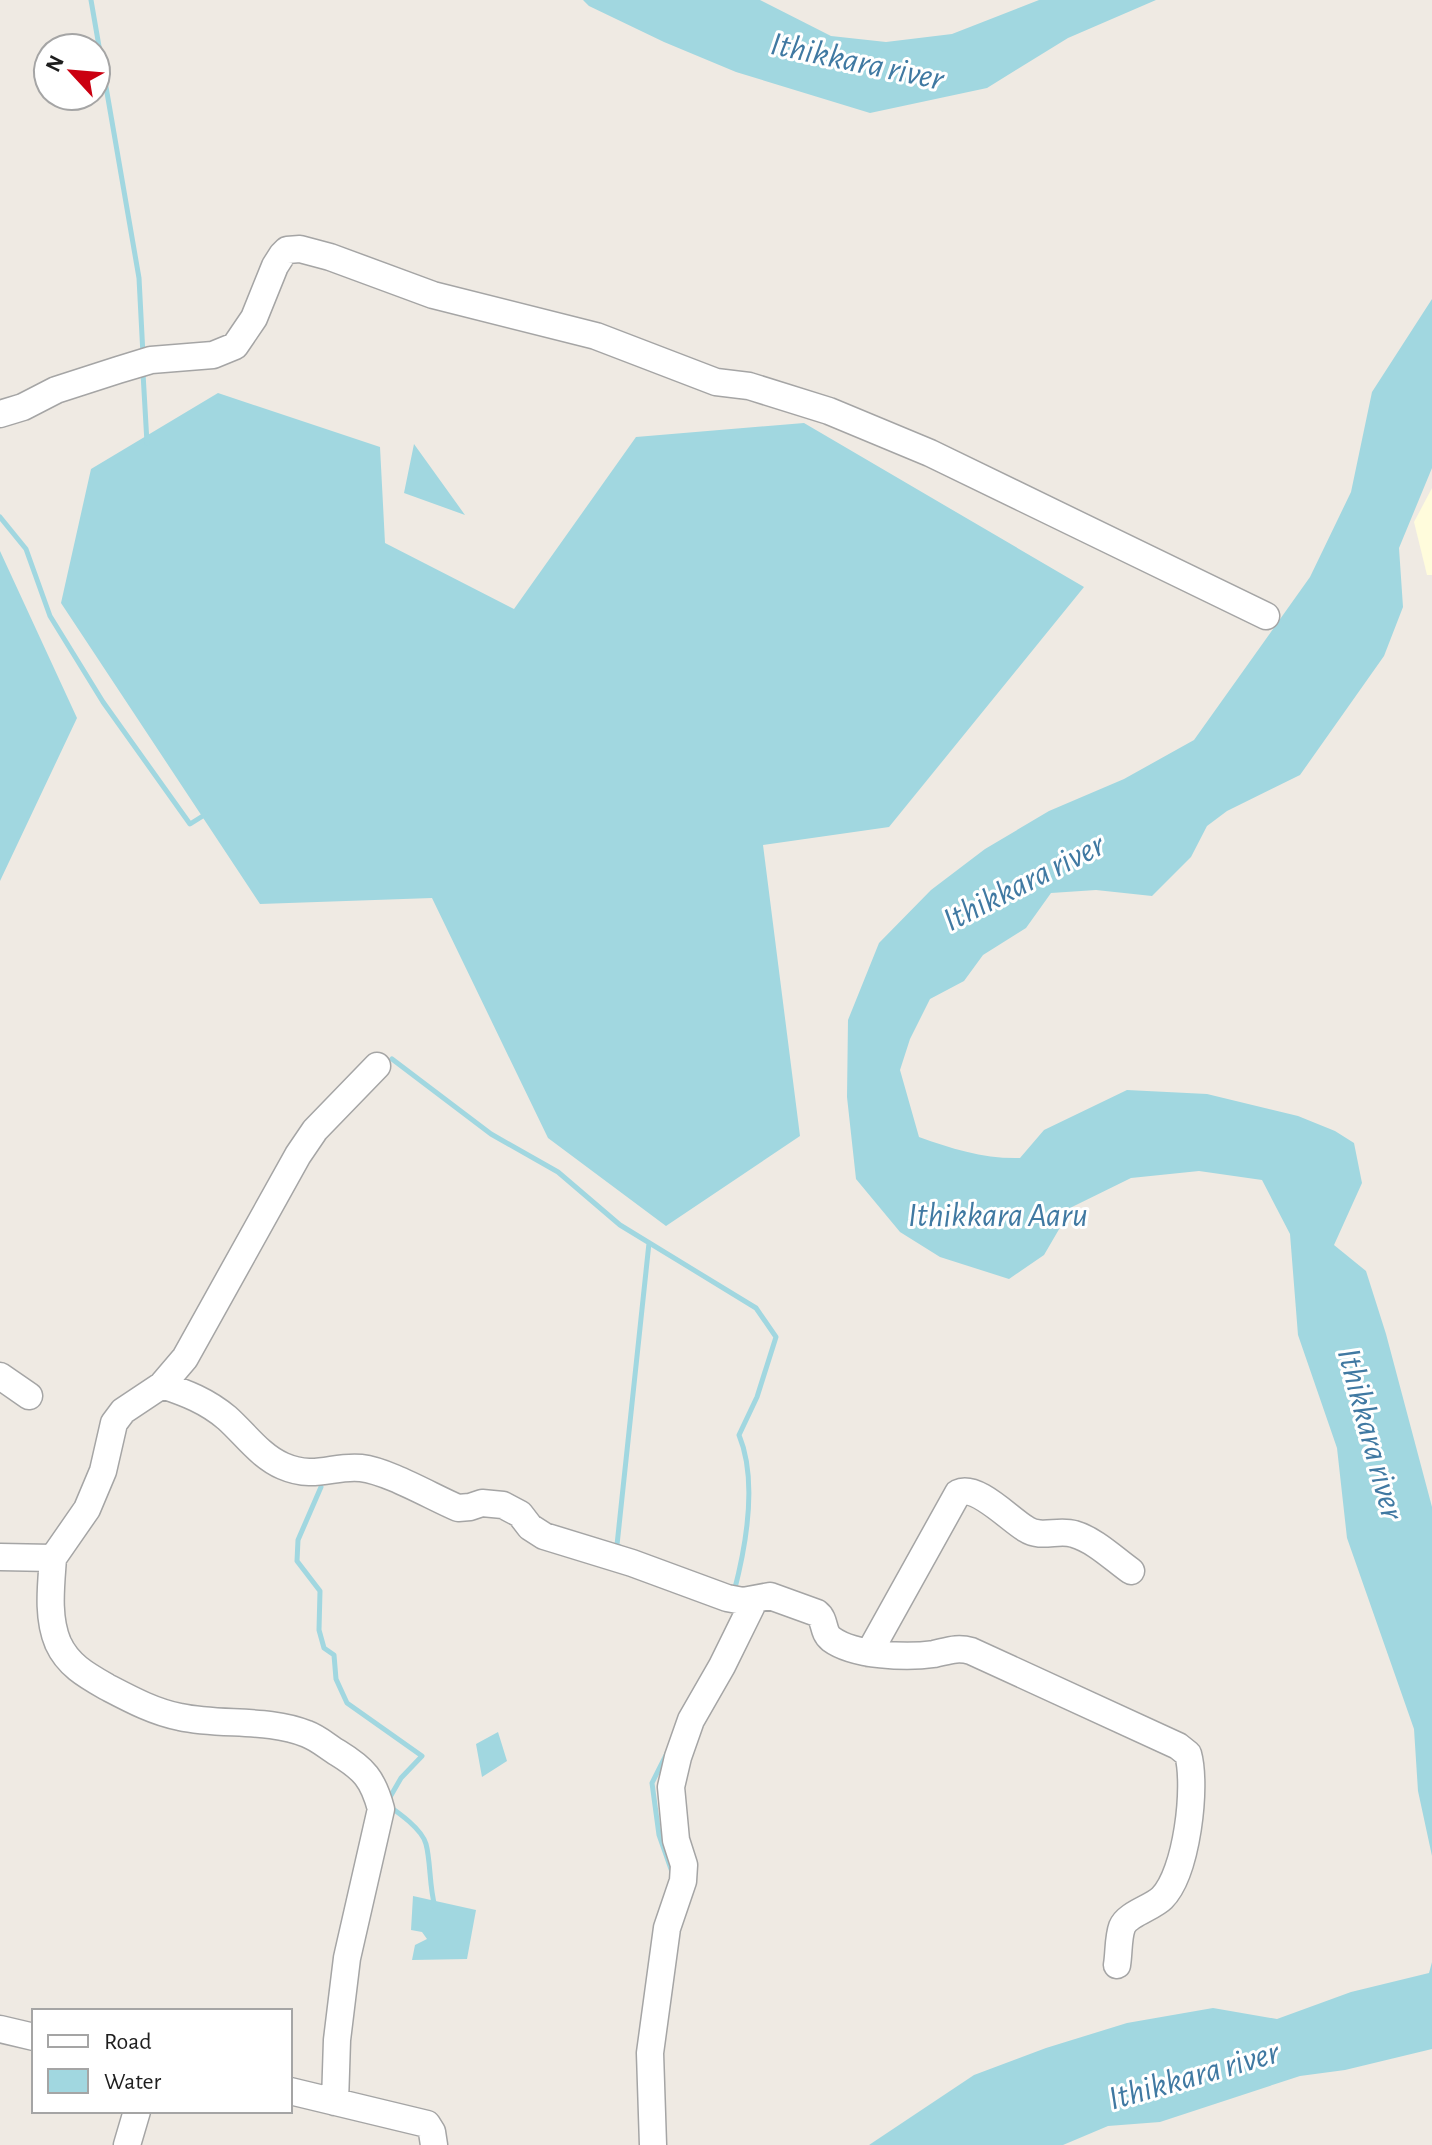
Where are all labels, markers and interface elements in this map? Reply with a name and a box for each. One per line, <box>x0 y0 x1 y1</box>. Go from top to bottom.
water label: Ithikkara river <box>768 27 947 97</box>
north arrow <box>32 32 112 112</box>
text: N <box>42 52 68 75</box>
water label: Ithikkara river <box>938 828 1111 938</box>
water label: Ithikkara Aaru <box>908 1199 1088 1233</box>
water label: Ithikkara river <box>1331 1345 1409 1524</box>
legend <box>32 2009 292 2113</box>
text: Road <box>104 2030 152 2054</box>
water label: Ithikkara river <box>1105 2035 1284 2117</box>
text: Water <box>104 2070 162 2094</box>

